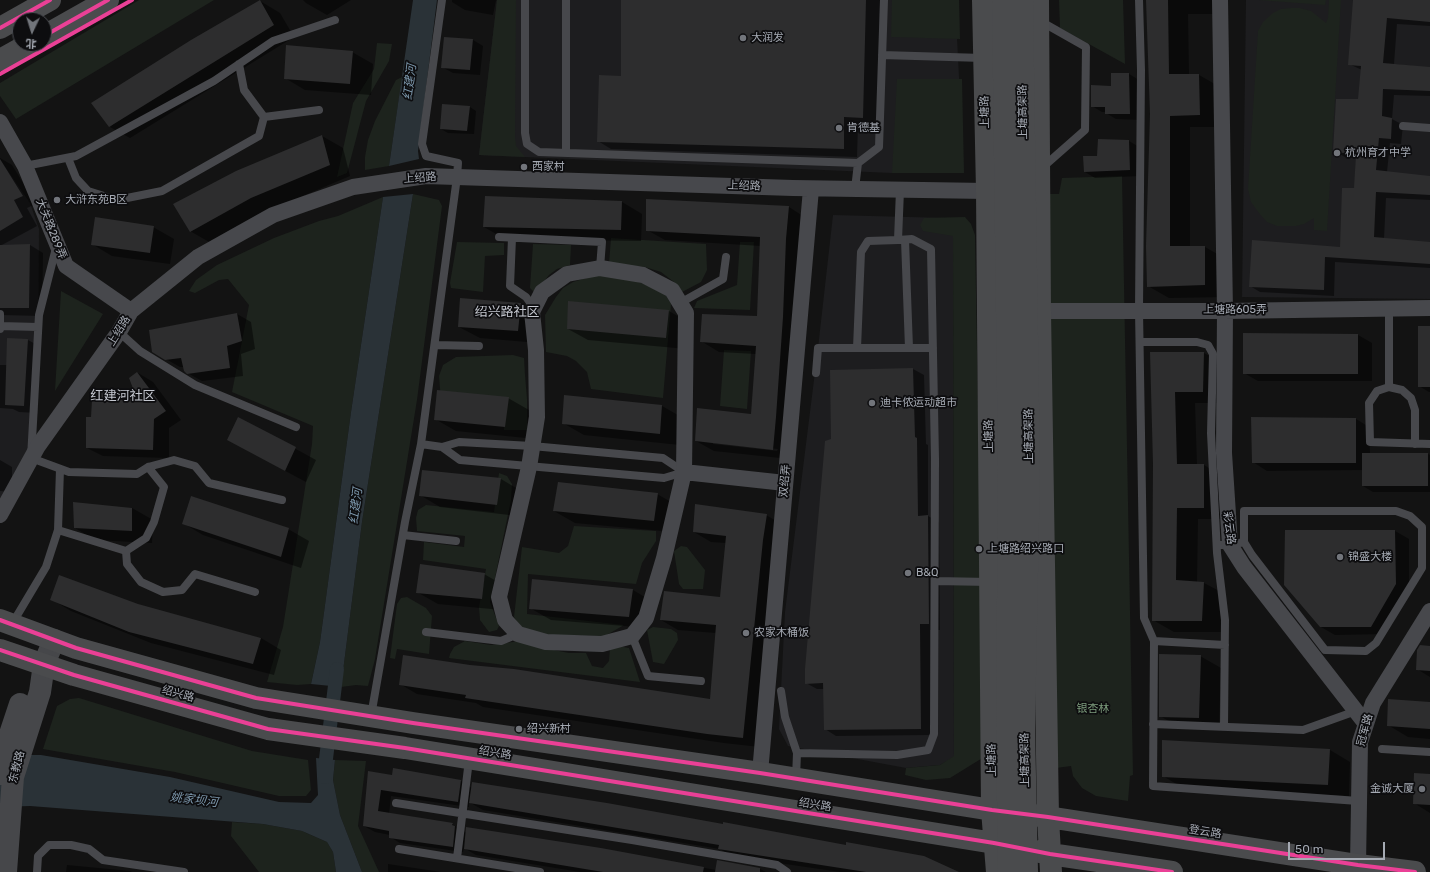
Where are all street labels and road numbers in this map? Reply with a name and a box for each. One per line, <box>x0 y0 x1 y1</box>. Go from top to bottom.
street label: 上塘高架路 <box>1016 84 1030 140</box>
street label: 上塘路 <box>978 95 992 129</box>
street label: 上绍路 <box>403 170 437 186</box>
street label: 上绍路 <box>727 179 761 193</box>
street label: 大关路289弄 <box>33 197 69 261</box>
street label: 上塘路605弄 <box>1203 303 1267 317</box>
street label: 上绍路 <box>105 314 133 348</box>
street label: 上塘高架路 <box>1022 408 1036 464</box>
street label: 上塘路 <box>982 419 996 453</box>
street label: 双绍弄 <box>777 464 793 498</box>
street label: 彩云路 <box>1220 511 1238 545</box>
street label: 绍兴路 <box>160 683 196 705</box>
street label: 冠军路 <box>1354 712 1376 748</box>
street label: 上塘高架路 <box>1018 732 1032 788</box>
street label: 上塘路 <box>985 743 999 777</box>
street label: 绍兴路 <box>478 744 512 762</box>
street label: 东教路 <box>7 749 27 785</box>
street label: 绍兴路 <box>798 796 832 814</box>
street label: 登云路 <box>1188 823 1222 841</box>

